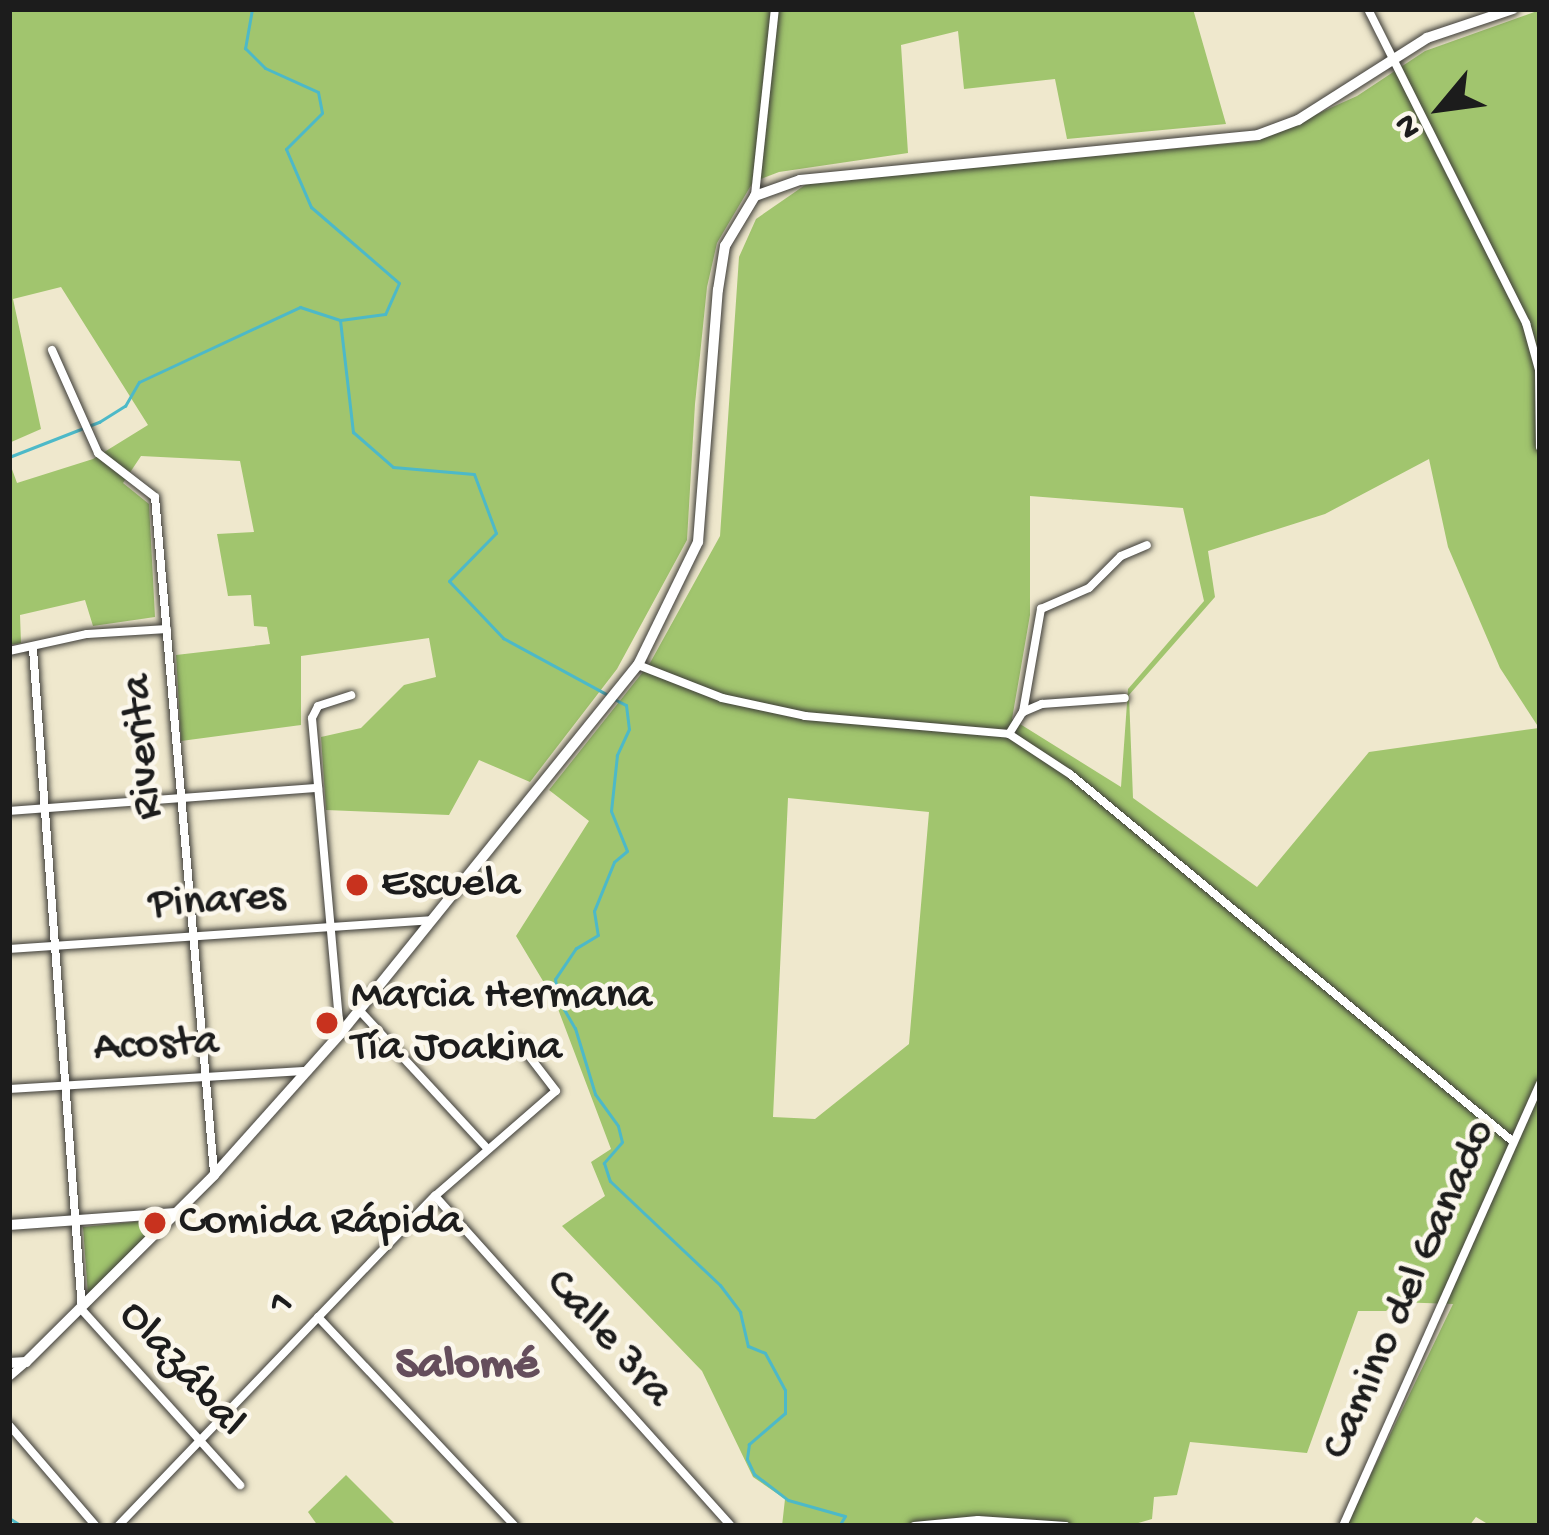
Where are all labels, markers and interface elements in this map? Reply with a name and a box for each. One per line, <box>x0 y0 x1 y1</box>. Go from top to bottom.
north arrow <box>1381 48 1501 168</box>
text: N <box>1388 107 1431 144</box>
street label: Riverita <box>111 672 177 822</box>
place label: Escuela <box>381 858 520 912</box>
street label: Pinares <box>147 870 287 934</box>
marker: Escuela <box>344 872 370 898</box>
place label: Marcia Hermana Tía Joakina <box>351 970 652 1076</box>
marker: Marcia Hermana Tía Joakina <box>314 1010 340 1036</box>
street label: Acosta <box>92 1016 220 1076</box>
street label: Camino del Ganado <box>1311 1112 1509 1468</box>
place label: Comida Rápida <box>179 1196 462 1250</box>
marker: Comida Rápida <box>142 1210 168 1236</box>
street label: Calle 3ra <box>532 1259 684 1419</box>
street label: 1 <box>257 1279 309 1331</box>
street label: Olazábal <box>106 1290 256 1450</box>
district label: Salomé <box>395 1338 539 1396</box>

